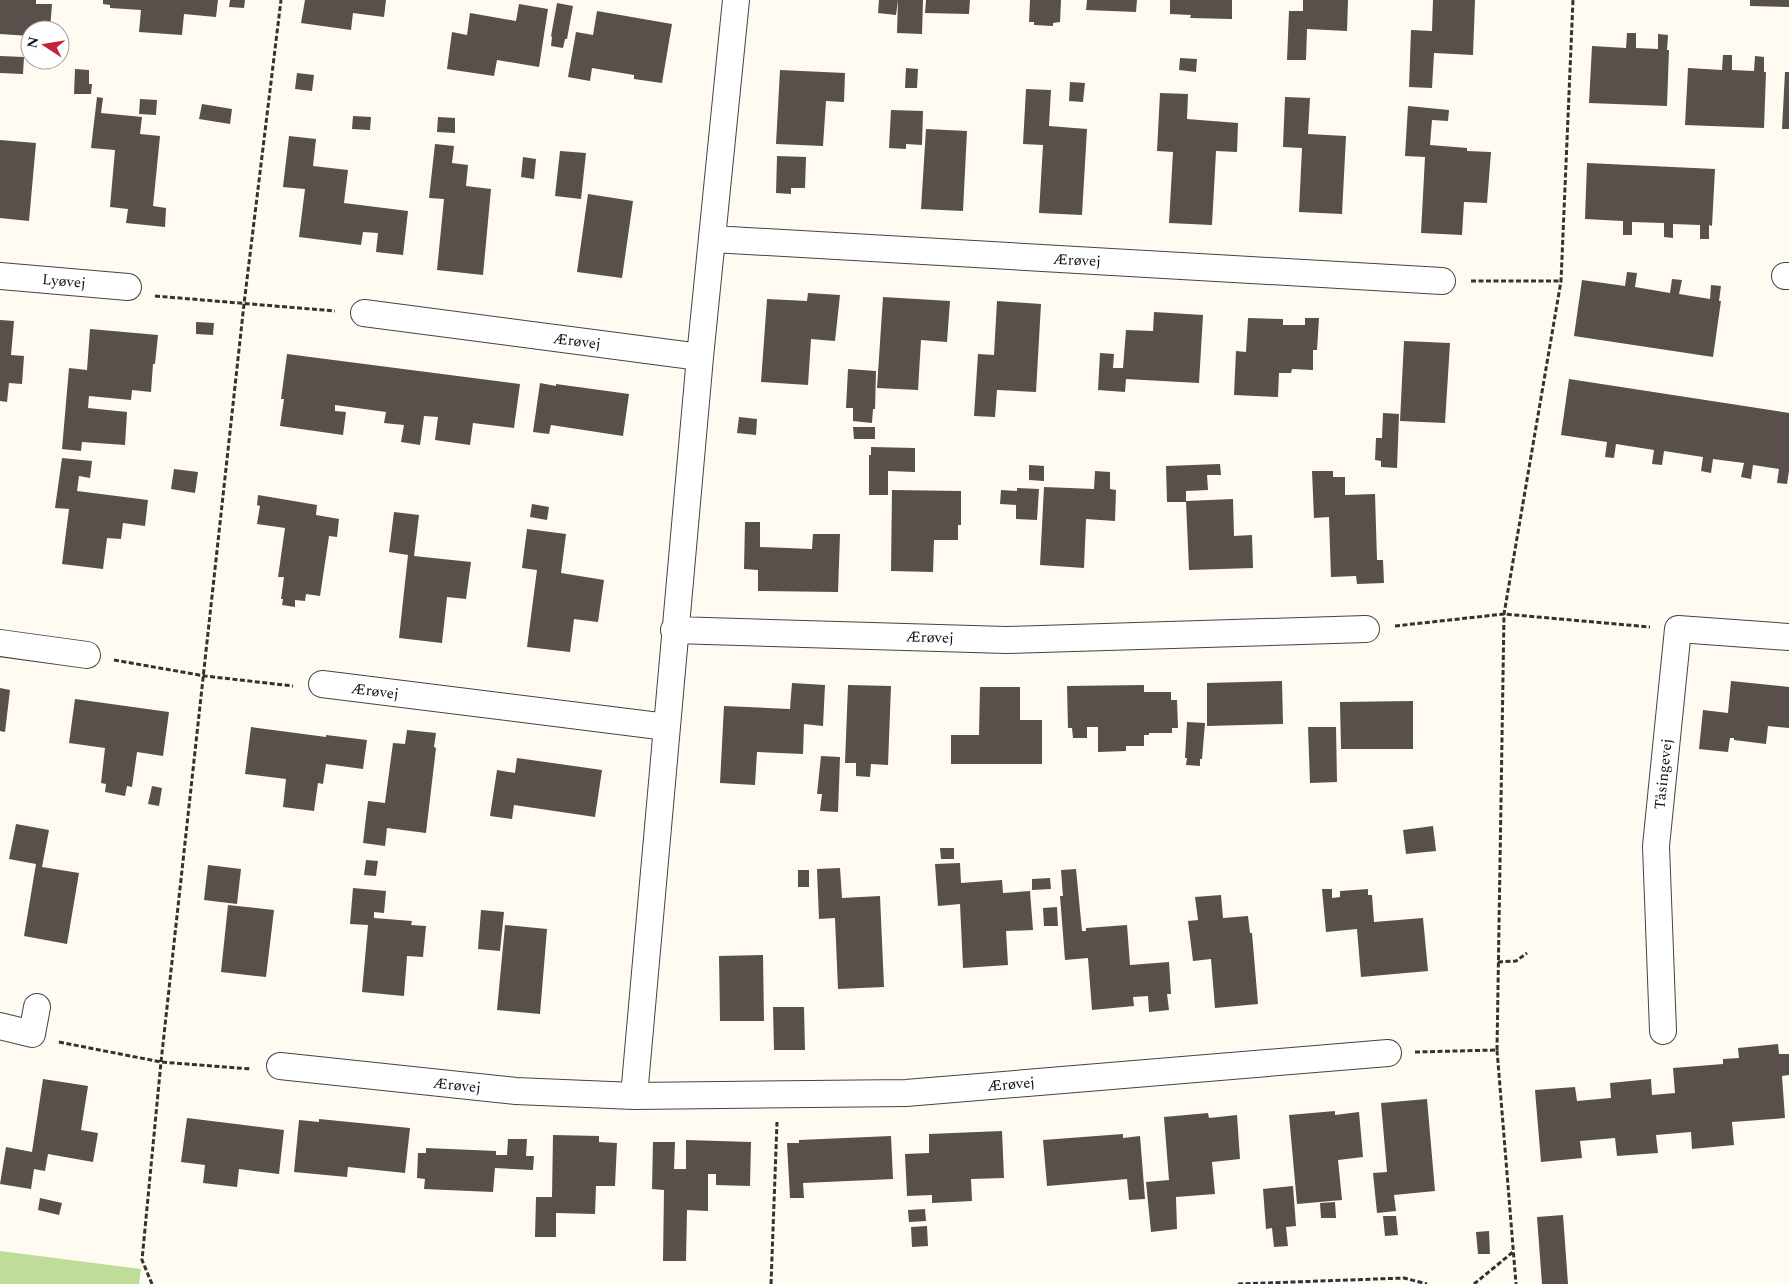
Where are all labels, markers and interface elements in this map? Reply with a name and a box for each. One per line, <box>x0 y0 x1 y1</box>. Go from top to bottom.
north arrow <box>20 20 70 70</box>
text: N <box>21 35 44 50</box>
street label: Ærøvej <box>1052 248 1102 273</box>
street label: Lyøvej <box>41 268 87 295</box>
street label: Ærøvej <box>552 327 602 356</box>
street label: Ærøvej <box>906 625 954 650</box>
street label: Ærøvej <box>350 677 400 706</box>
street label: Tåsingevej <box>1648 737 1679 811</box>
street label: Ærøvej <box>986 1071 1036 1098</box>
street label: Ærøvej <box>432 1072 482 1099</box>

